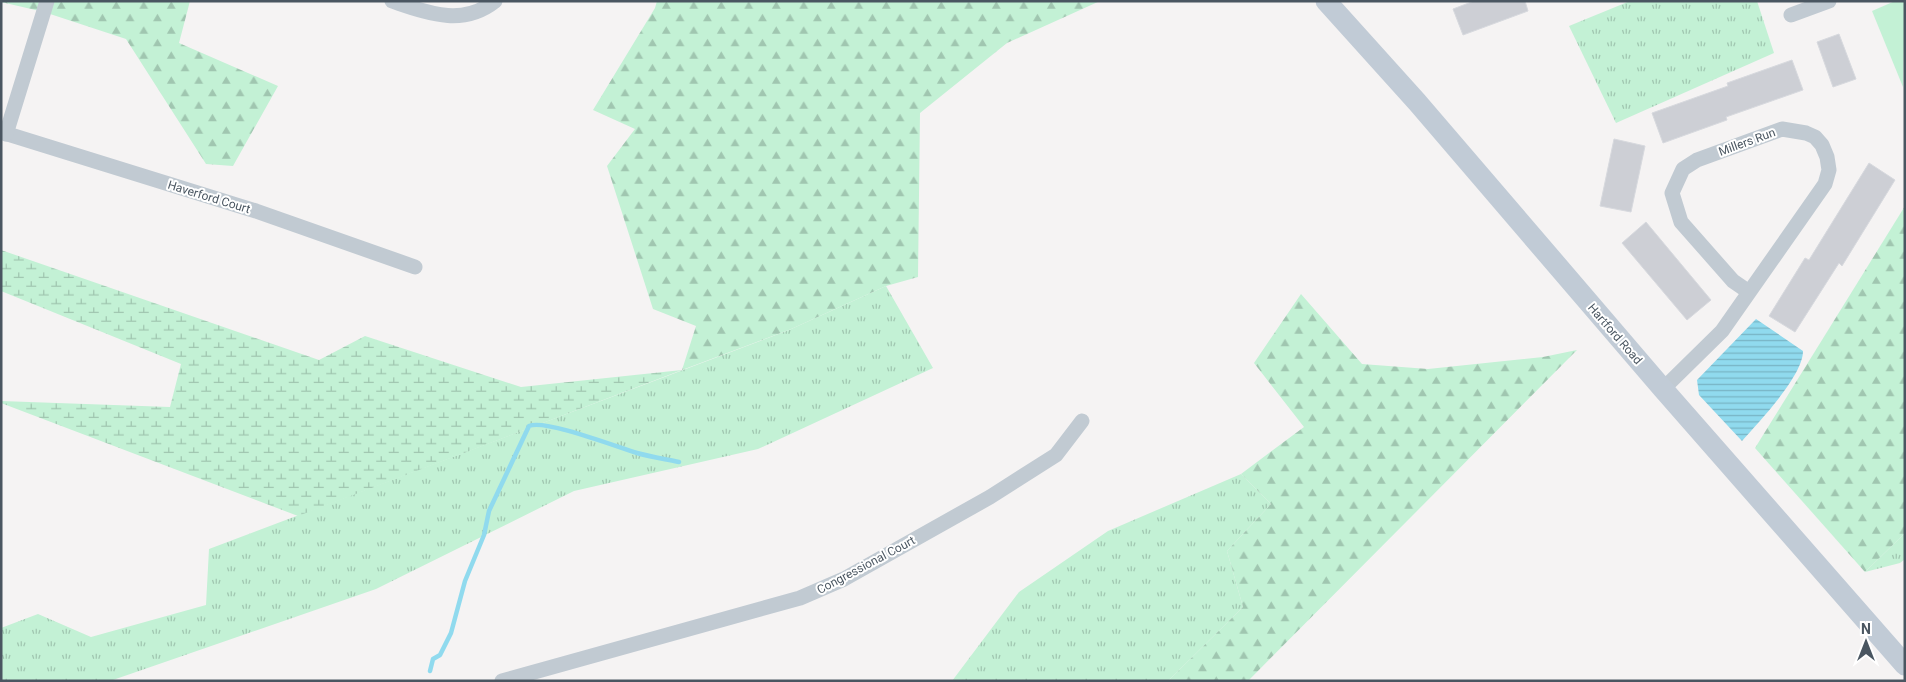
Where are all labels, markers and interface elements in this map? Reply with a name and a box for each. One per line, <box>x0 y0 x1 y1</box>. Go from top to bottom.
street label: Millers Run <box>1717 125 1777 159</box>
street label: Haverford Court <box>166 178 252 216</box>
street label: Hartford Road <box>1585 301 1645 367</box>
street label: Congressional Court <box>815 533 918 597</box>
north arrow <box>1841 617 1891 667</box>
text: N <box>1861 621 1871 637</box>

